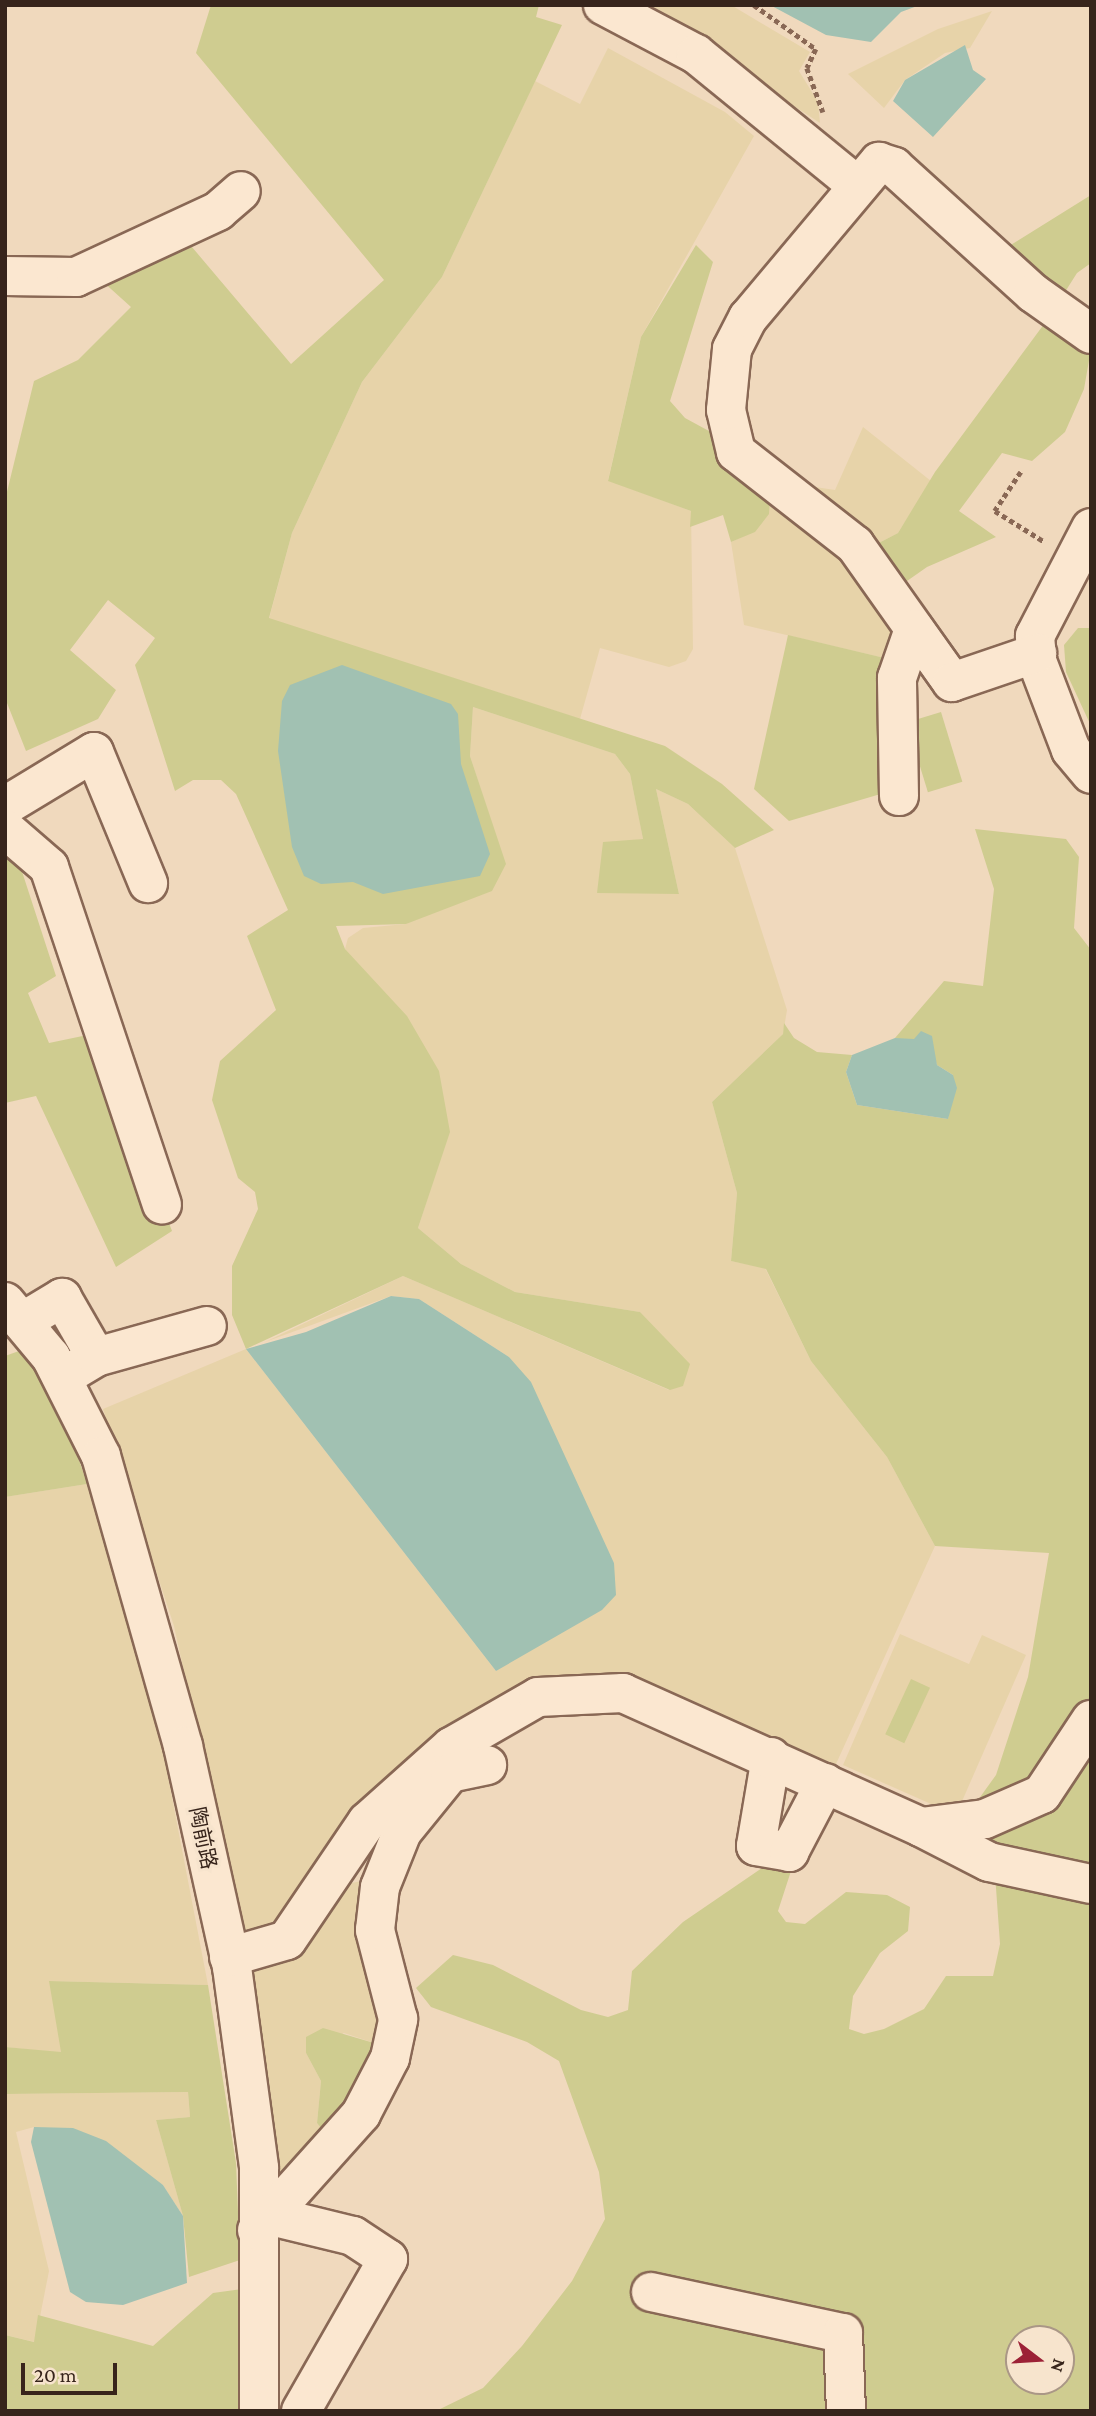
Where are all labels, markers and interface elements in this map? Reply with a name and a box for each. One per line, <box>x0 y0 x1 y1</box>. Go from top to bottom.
street label: 陶前路 <box>184 1805 222 1871</box>
north arrow <box>1005 2325 1075 2395</box>
scale bar <box>24 2350 121 2394</box>
text: N <box>1047 2356 1071 2375</box>
text: 20 m <box>34 2363 77 2387</box>

